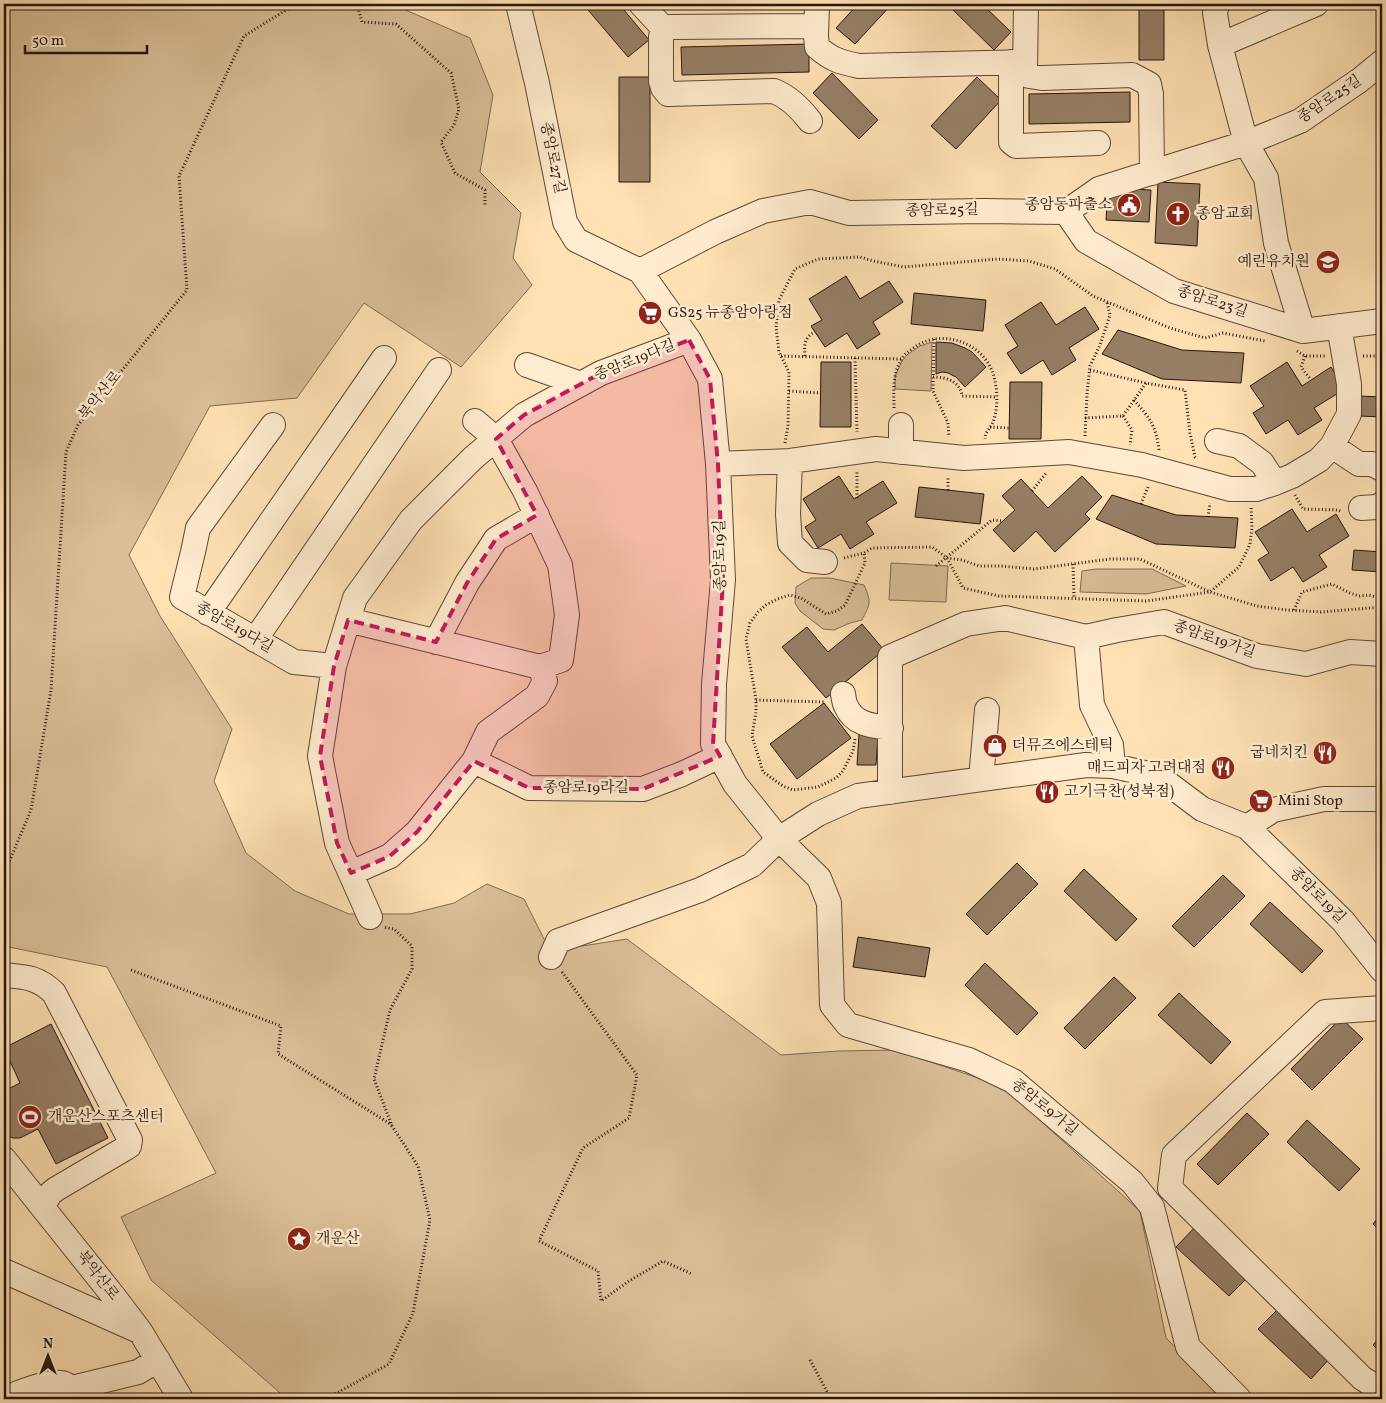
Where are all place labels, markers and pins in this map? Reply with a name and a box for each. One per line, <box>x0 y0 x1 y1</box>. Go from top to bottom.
public building icon: 종암동파출소 <box>1116 192 1142 218</box>
place label: 종암동파출소 <box>1025 195 1112 216</box>
church icon: 종암교회 <box>1165 201 1191 227</box>
place label: 종암교회 <box>1196 204 1254 225</box>
school or university icon: 예린유치원 <box>1315 249 1341 275</box>
place label: 예린유치원 <box>1238 252 1310 273</box>
supermarket icon: GS25 뉴종암아랑점 <box>637 300 663 326</box>
place label: GS25 뉴종암아랑점 <box>668 303 792 324</box>
shop icon: 더뮤즈에스테틱 <box>982 733 1008 759</box>
place label: 더뮤즈에스테틱 <box>1012 736 1113 757</box>
restaurant icon: 굽네치킨 <box>1312 740 1338 766</box>
place label: 굽네치킨 <box>1250 743 1308 764</box>
restaurant icon: 매드피자 고려대점 <box>1210 755 1236 781</box>
place label: 매드피자 고려대점 <box>1087 758 1206 779</box>
restaurant icon: 고기극찬(성북점) <box>1034 779 1060 805</box>
place label: 고기극찬(성북점) <box>1064 782 1174 803</box>
supermarket icon: Mini Stop <box>1248 788 1274 814</box>
place label: Mini Stop <box>1278 791 1343 812</box>
sports icon: 개운산스포츠센터 <box>17 1104 43 1130</box>
place label: 개운산스포츠센터 <box>48 1107 164 1128</box>
place icon: 개운산 <box>286 1226 312 1252</box>
place label: 개운산 <box>316 1229 360 1250</box>

